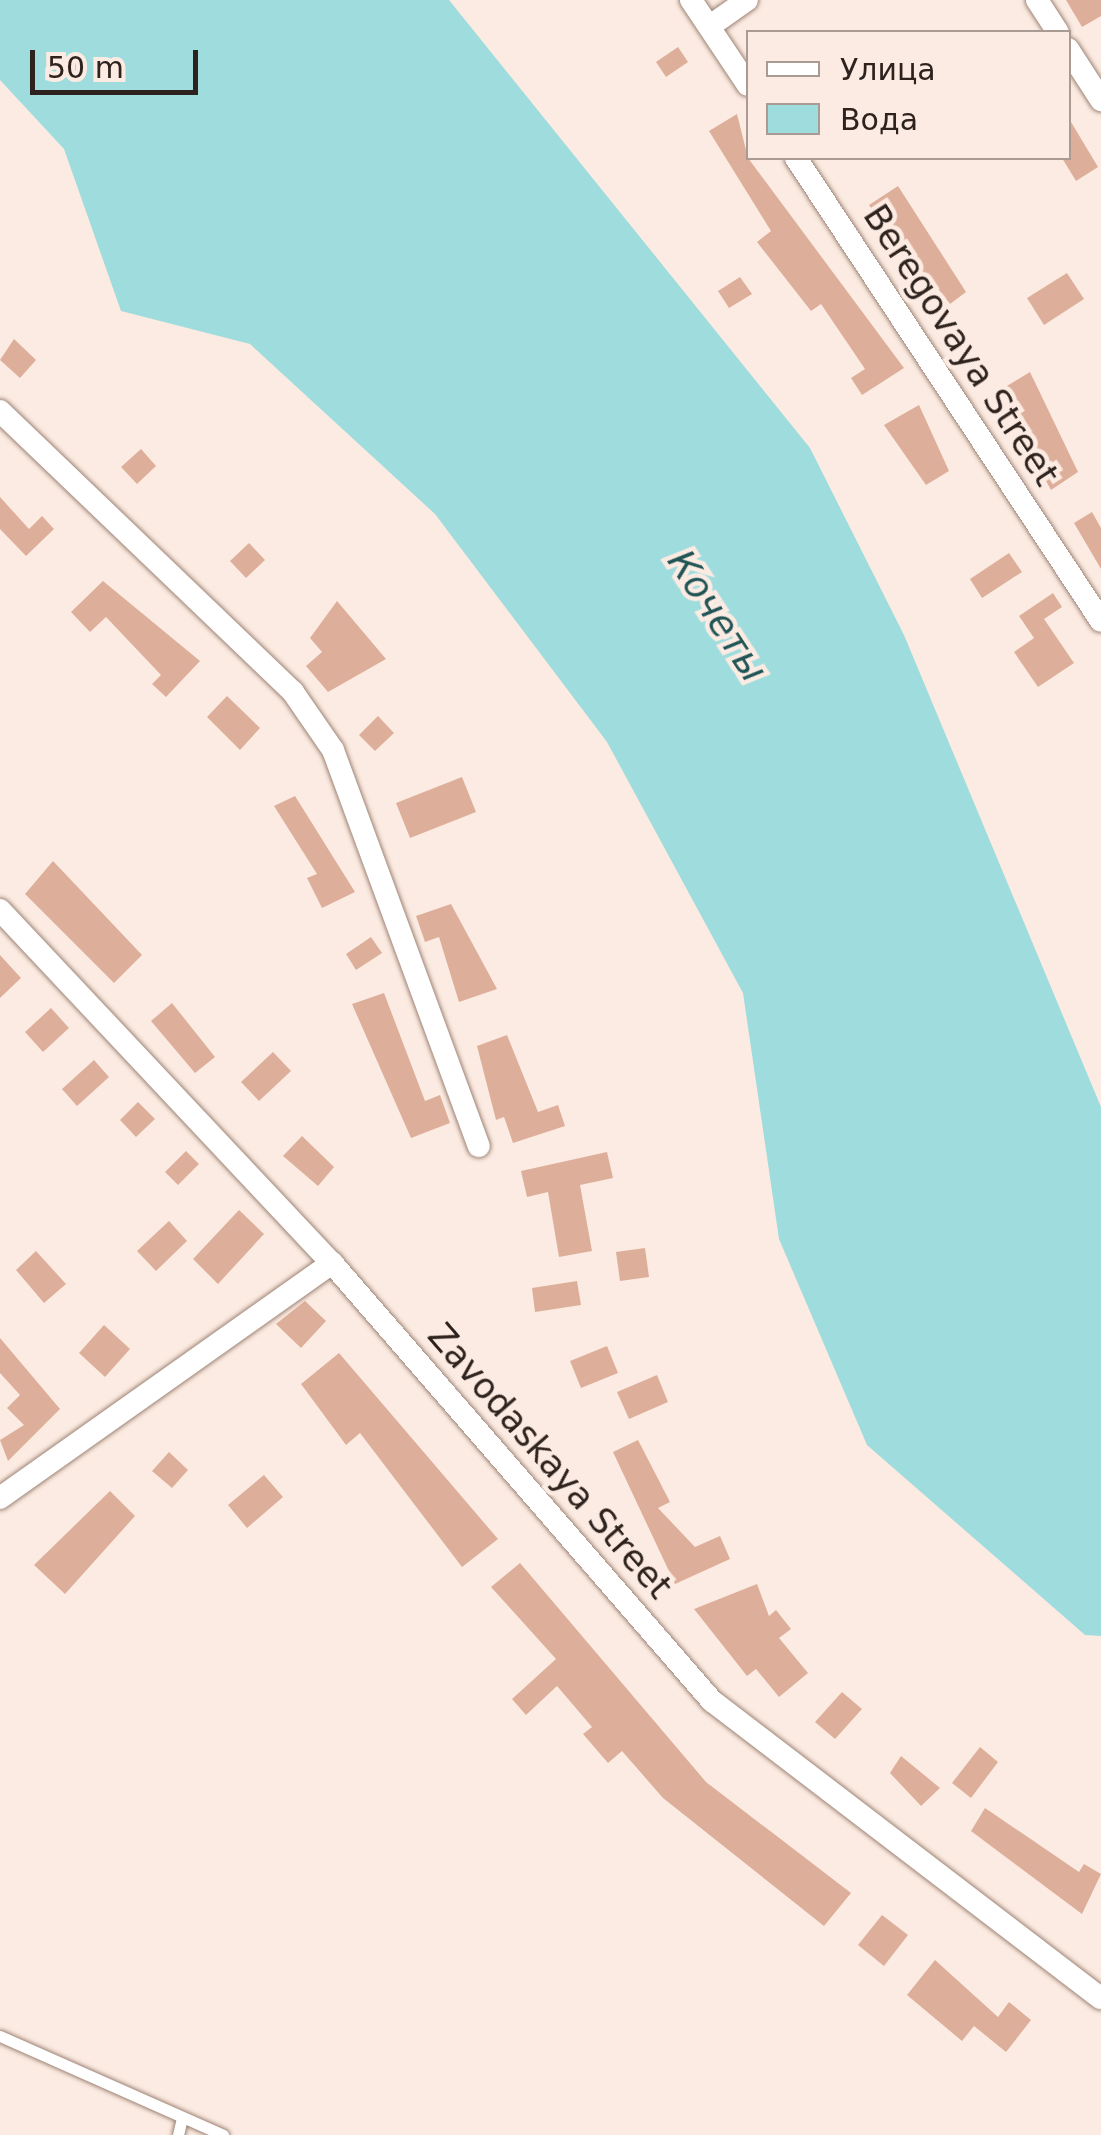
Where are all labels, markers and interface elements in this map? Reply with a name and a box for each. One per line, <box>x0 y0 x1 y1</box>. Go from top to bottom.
scale bar <box>35 30 202 92</box>
legend <box>746 30 1071 160</box>
text: 50 m <box>47 50 124 85</box>
text: Улица <box>840 52 936 87</box>
text: Вода <box>840 102 918 137</box>
street label: Beregovaya Street <box>855 197 1067 493</box>
water label: Кочеты <box>658 541 776 691</box>
street label: Zavodaskaya Street <box>419 1315 681 1607</box>

